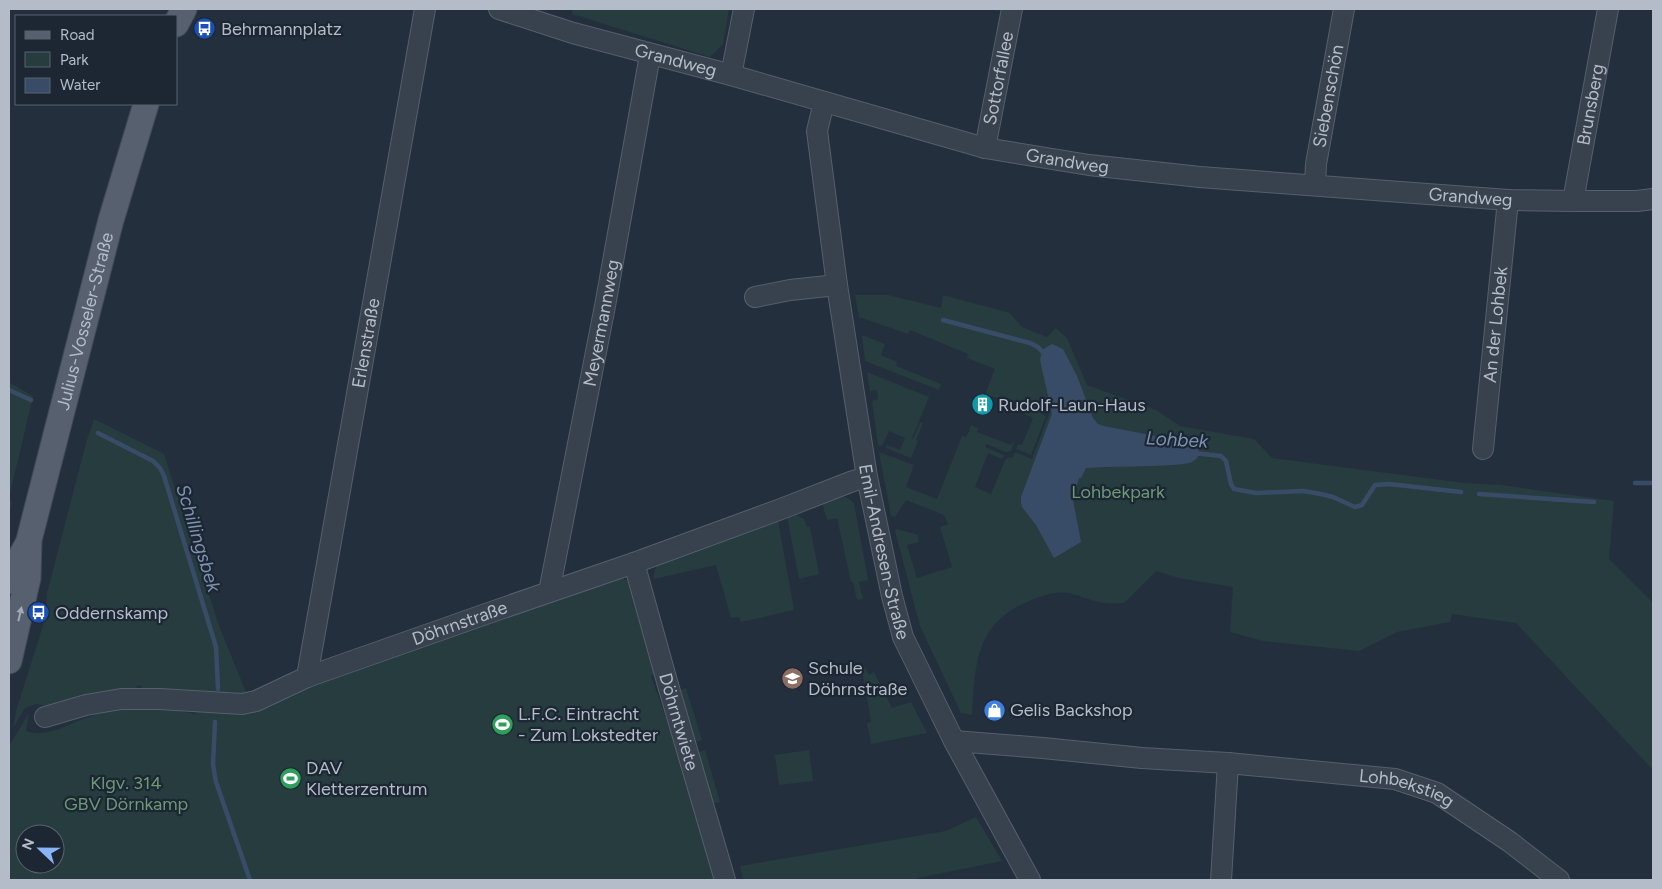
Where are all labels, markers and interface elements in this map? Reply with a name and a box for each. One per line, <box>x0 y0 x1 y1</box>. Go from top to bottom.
legend <box>15 15 178 105</box>
bus stop icon: Behrmannplatz <box>193 17 217 41</box>
place label: Behrmannplatz <box>221 18 342 40</box>
text: Road <box>60 26 95 44</box>
street label: Sottorfallee <box>979 29 1018 127</box>
street label: Grandweg <box>632 39 719 82</box>
street label: Siebenschön <box>1308 43 1348 149</box>
text: Park <box>60 51 89 69</box>
street label: Brunsberg <box>1572 62 1609 147</box>
text: Water <box>60 76 100 94</box>
street label: Grandweg <box>1024 144 1110 178</box>
street label: Grandweg <box>1428 183 1513 211</box>
street label: Julius-Vosseler-Straße <box>52 230 118 413</box>
street label: Meyermannweg <box>578 258 624 388</box>
street label: An der Lohbek <box>1479 265 1512 384</box>
street label: Erlenstraße <box>347 296 385 390</box>
building icon: Rudolf-Laun-Haus <box>970 393 994 417</box>
place label: Rudolf-Laun-Haus <box>998 394 1146 416</box>
water label: Lohbek <box>1145 426 1209 453</box>
street label: Emil-Andresen-Straße <box>854 462 914 642</box>
park label: Lohbekpark <box>1071 481 1165 503</box>
water label: Schillingsbek <box>171 482 226 595</box>
street label: Döhrnstraße <box>409 596 510 650</box>
bus stop icon: Oddernskamp <box>27 601 51 625</box>
place label: Oddernskamp <box>55 602 168 624</box>
one-way arrow <box>16 606 24 621</box>
place label: Schule Döhrnstraße <box>808 657 908 700</box>
school or university icon: Schule Döhrnstraße <box>780 666 804 690</box>
street label: Döhrntwiete <box>654 671 703 773</box>
shop icon: Gelis Backshop <box>982 698 1006 722</box>
place label: Gelis Backshop <box>1010 699 1133 721</box>
place label: L.F.C. Eintracht - Zum Lokstedter <box>518 703 658 746</box>
sports icon: L.F.C. Eintracht - Zum Lokstedter <box>490 712 514 736</box>
place label: DAV Kletterzentrum <box>306 757 427 800</box>
street label: Lohbekstieg <box>1358 765 1458 812</box>
sports icon: DAV Kletterzentrum <box>278 766 302 790</box>
park label: Klgv. 314 GBV Dörnkamp <box>64 772 188 815</box>
north arrow <box>15 824 65 874</box>
text: N <box>19 836 38 853</box>

